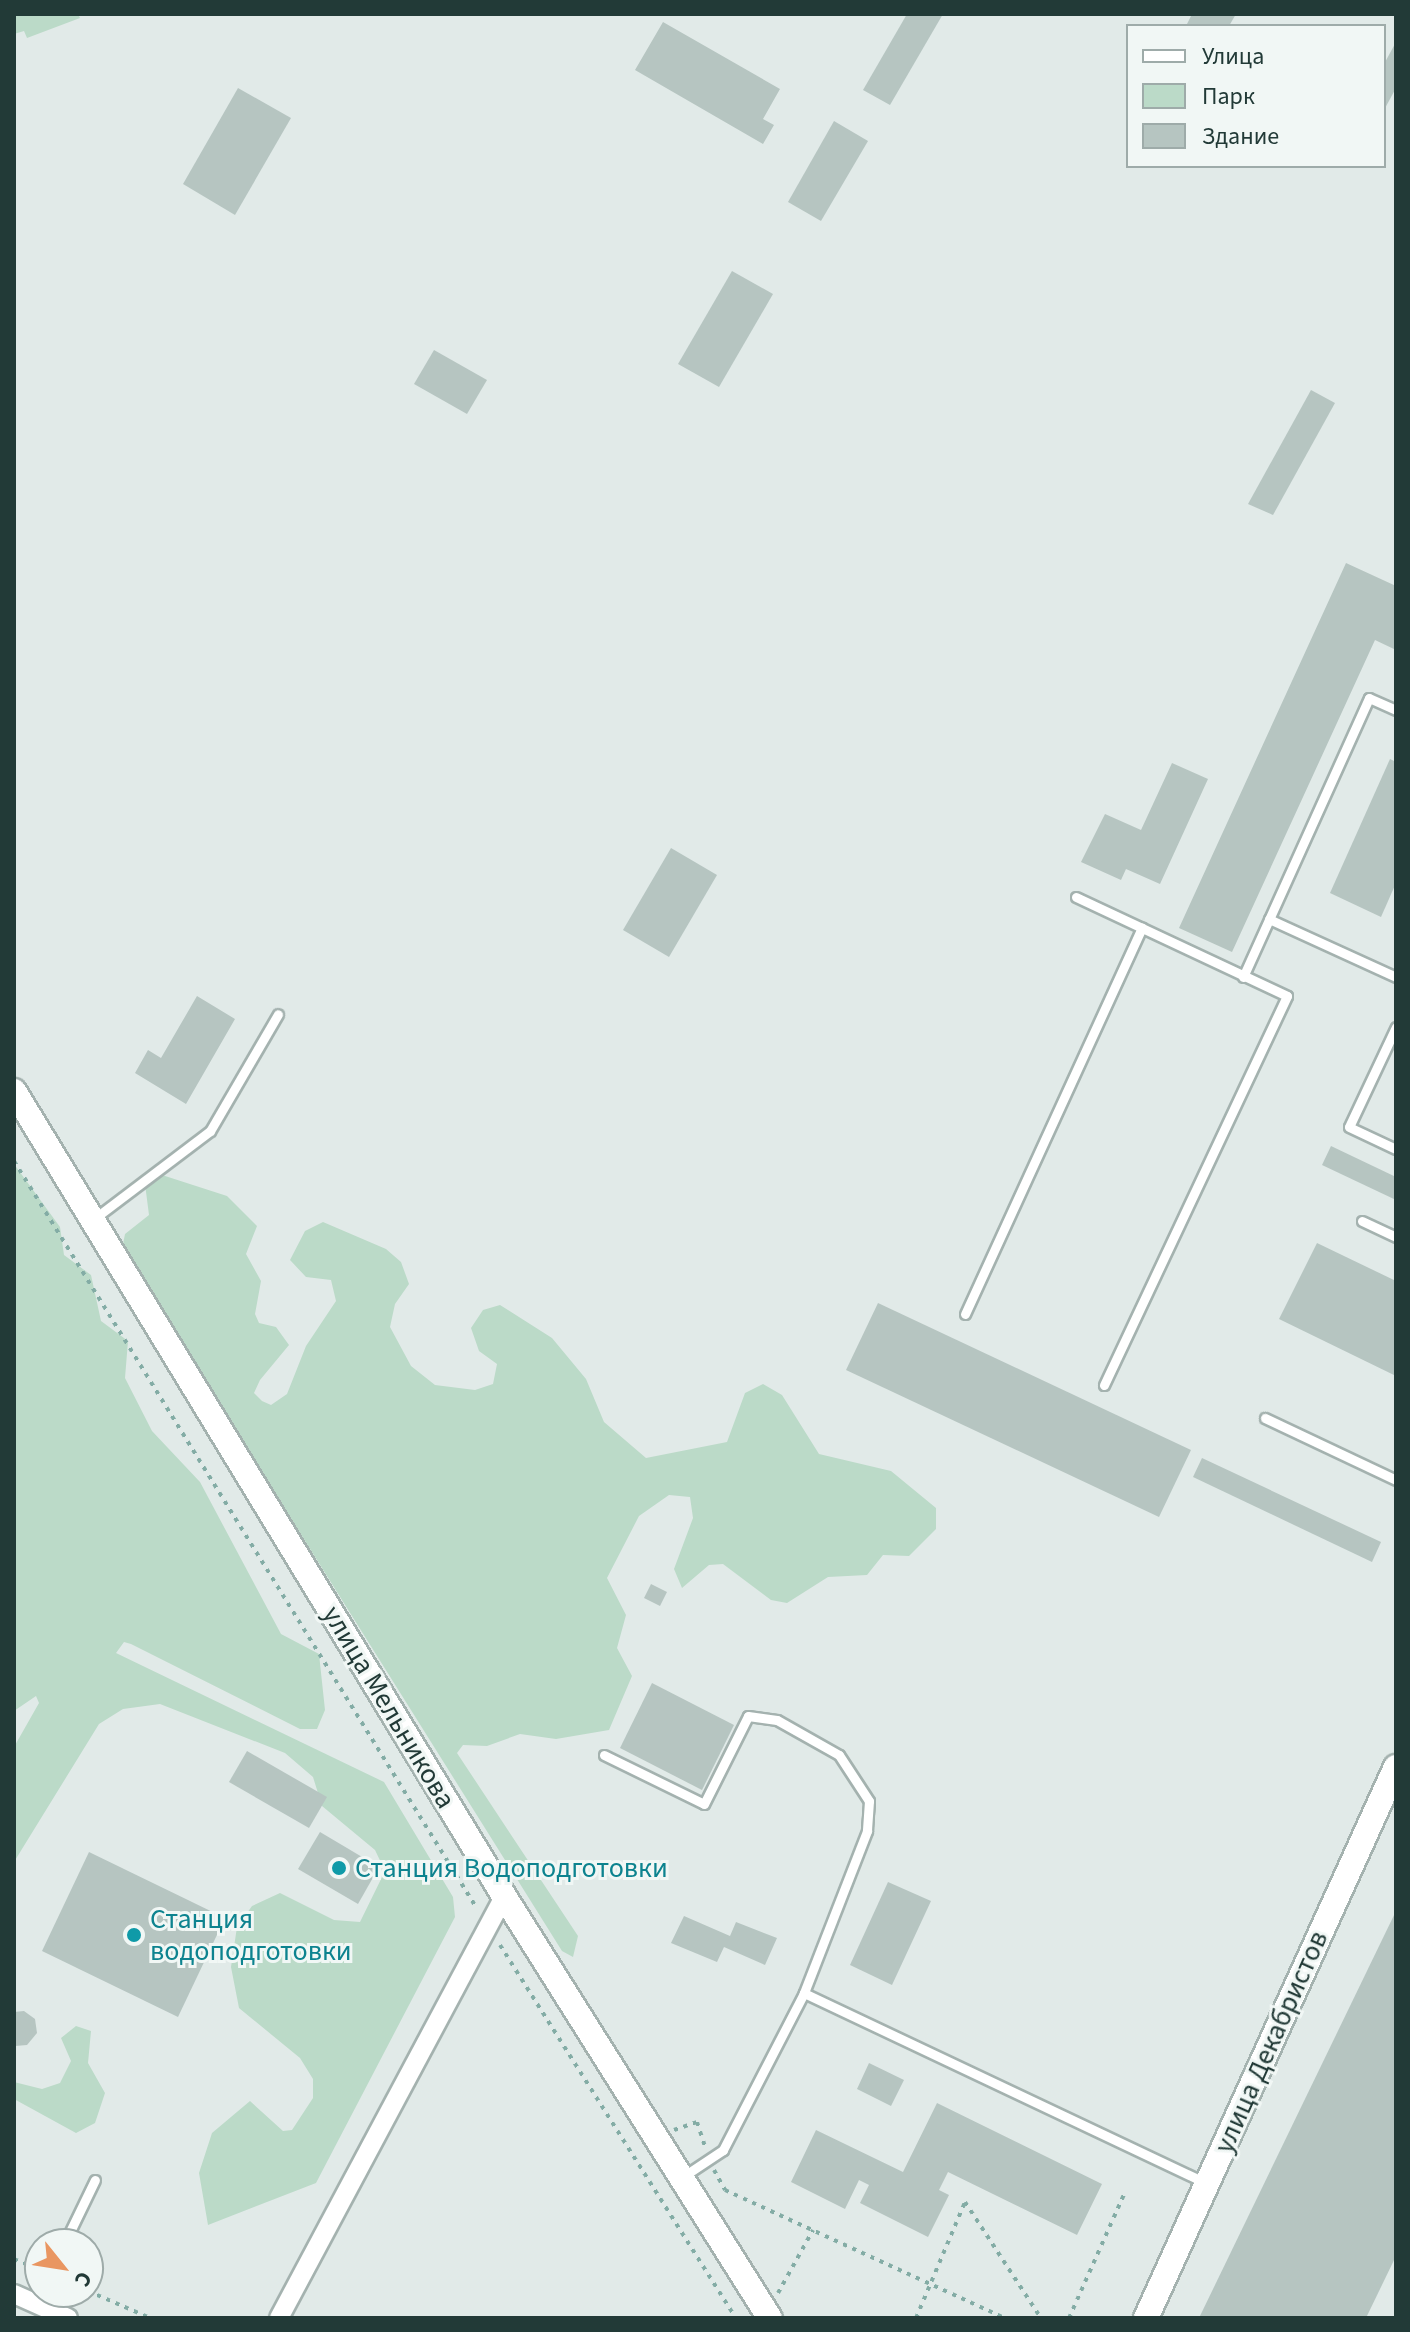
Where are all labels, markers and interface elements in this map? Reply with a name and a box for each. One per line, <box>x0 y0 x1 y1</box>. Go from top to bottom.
legend <box>1126 24 1386 168</box>
text: Улица <box>1202 39 1264 74</box>
text: Парк <box>1202 79 1255 114</box>
text: Здание <box>1202 119 1279 154</box>
street label: улица Мельникова <box>315 1600 463 1814</box>
place label: Станция Водоподготовки <box>355 1851 668 1885</box>
marker: Станция Водоподготовки <box>330 1859 348 1877</box>
place label: Станция водоподготовки <box>150 1902 352 1968</box>
marker: Станция водоподготовки <box>125 1926 143 1944</box>
street label: улица Декабристов <box>1207 1926 1335 2158</box>
north arrow <box>24 2228 104 2308</box>
text: С <box>66 2265 100 2293</box>

